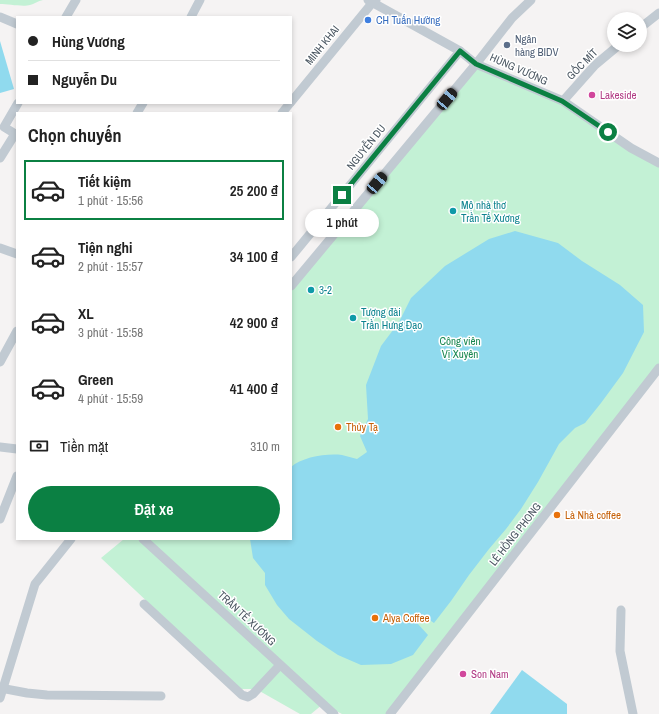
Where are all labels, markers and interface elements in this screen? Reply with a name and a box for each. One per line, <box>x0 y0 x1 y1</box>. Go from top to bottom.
map controls <box>607 12 647 52</box>
button: layers <box>607 12 647 52</box>
place label: CH Tuấn Hường <box>376 13 440 27</box>
marker: CH Tuấn Hường <box>363 15 373 25</box>
street label: MINH KHAI <box>302 22 342 68</box>
text: Hùng Vương <box>52 31 125 52</box>
place label: Ngân hàng BIDV <box>515 32 559 59</box>
marker: Ngân hàng BIDV <box>502 40 512 50</box>
street label: GỐC MÍT <box>563 45 601 83</box>
street label: HÙNG VƯƠNG <box>488 50 550 88</box>
text: Nguyễn Du <box>52 69 117 90</box>
car <box>435 86 459 112</box>
place label: Lakeside <box>600 88 637 102</box>
marker: Lakeside <box>587 90 597 100</box>
street label: NGUYỄN DU <box>344 122 388 172</box>
text: Chọn chuyến <box>28 123 122 148</box>
route start <box>599 123 617 141</box>
car <box>365 170 389 196</box>
text: Tiết kiệm <box>78 171 131 192</box>
icon: car <box>30 172 66 208</box>
text: 25 200 ₫ <box>230 180 278 201</box>
route end <box>333 186 351 204</box>
text: 1 phút · 15:56 <box>78 192 143 209</box>
place label: Mộ nhà thơ Trần Tế Xương <box>461 198 520 225</box>
marker: Mộ nhà thơ Trần Tế Xương <box>448 206 458 216</box>
callout: 1 phút <box>305 209 379 237</box>
text: 1 phút <box>326 214 358 231</box>
text: Tiện nghi <box>78 237 132 258</box>
icon: car <box>30 238 66 274</box>
text: 34 100 ₫ <box>230 246 278 267</box>
text: 2 phút · 15:57 <box>78 258 143 275</box>
place label: 3-2 <box>319 283 332 297</box>
marker: 3-2 <box>306 285 316 295</box>
text: XL <box>78 303 94 324</box>
icon: car <box>30 304 66 340</box>
place label: Tượng đài Trần Hưng Đạo <box>361 305 422 332</box>
text: 42 900 ₫ <box>230 312 278 333</box>
marker: Tượng đài Trần Hưng Đạo <box>348 313 358 323</box>
text: 3 phút · 15:58 <box>78 324 143 341</box>
park label: Công viên Vị Xuyên <box>439 334 481 361</box>
text: Green <box>78 369 114 390</box>
icon: car <box>30 370 66 406</box>
text: 41 400 ₫ <box>230 378 278 399</box>
text: 4 phút · 15:59 <box>78 390 143 407</box>
place label: Thủy Tạ <box>346 420 378 434</box>
marker: Thủy Tạ <box>333 422 343 432</box>
icon: cash <box>28 435 50 457</box>
text: Tiền mặt <box>60 436 108 457</box>
text: 310 m <box>250 438 280 455</box>
button: Đặt xe <box>28 486 280 532</box>
street label: LÊ HỒNG PHONG <box>486 500 544 568</box>
place label: Là Nhà coffee <box>565 508 621 522</box>
marker: Là Nhà coffee <box>552 510 562 520</box>
street label: TRẦN TẾ XƯƠNG <box>215 588 279 648</box>
place label: Alya Coffee <box>382 611 429 625</box>
marker: Alya Coffee <box>370 613 380 623</box>
place label: Son Nam <box>471 667 509 681</box>
marker: Son Nam <box>458 669 468 679</box>

